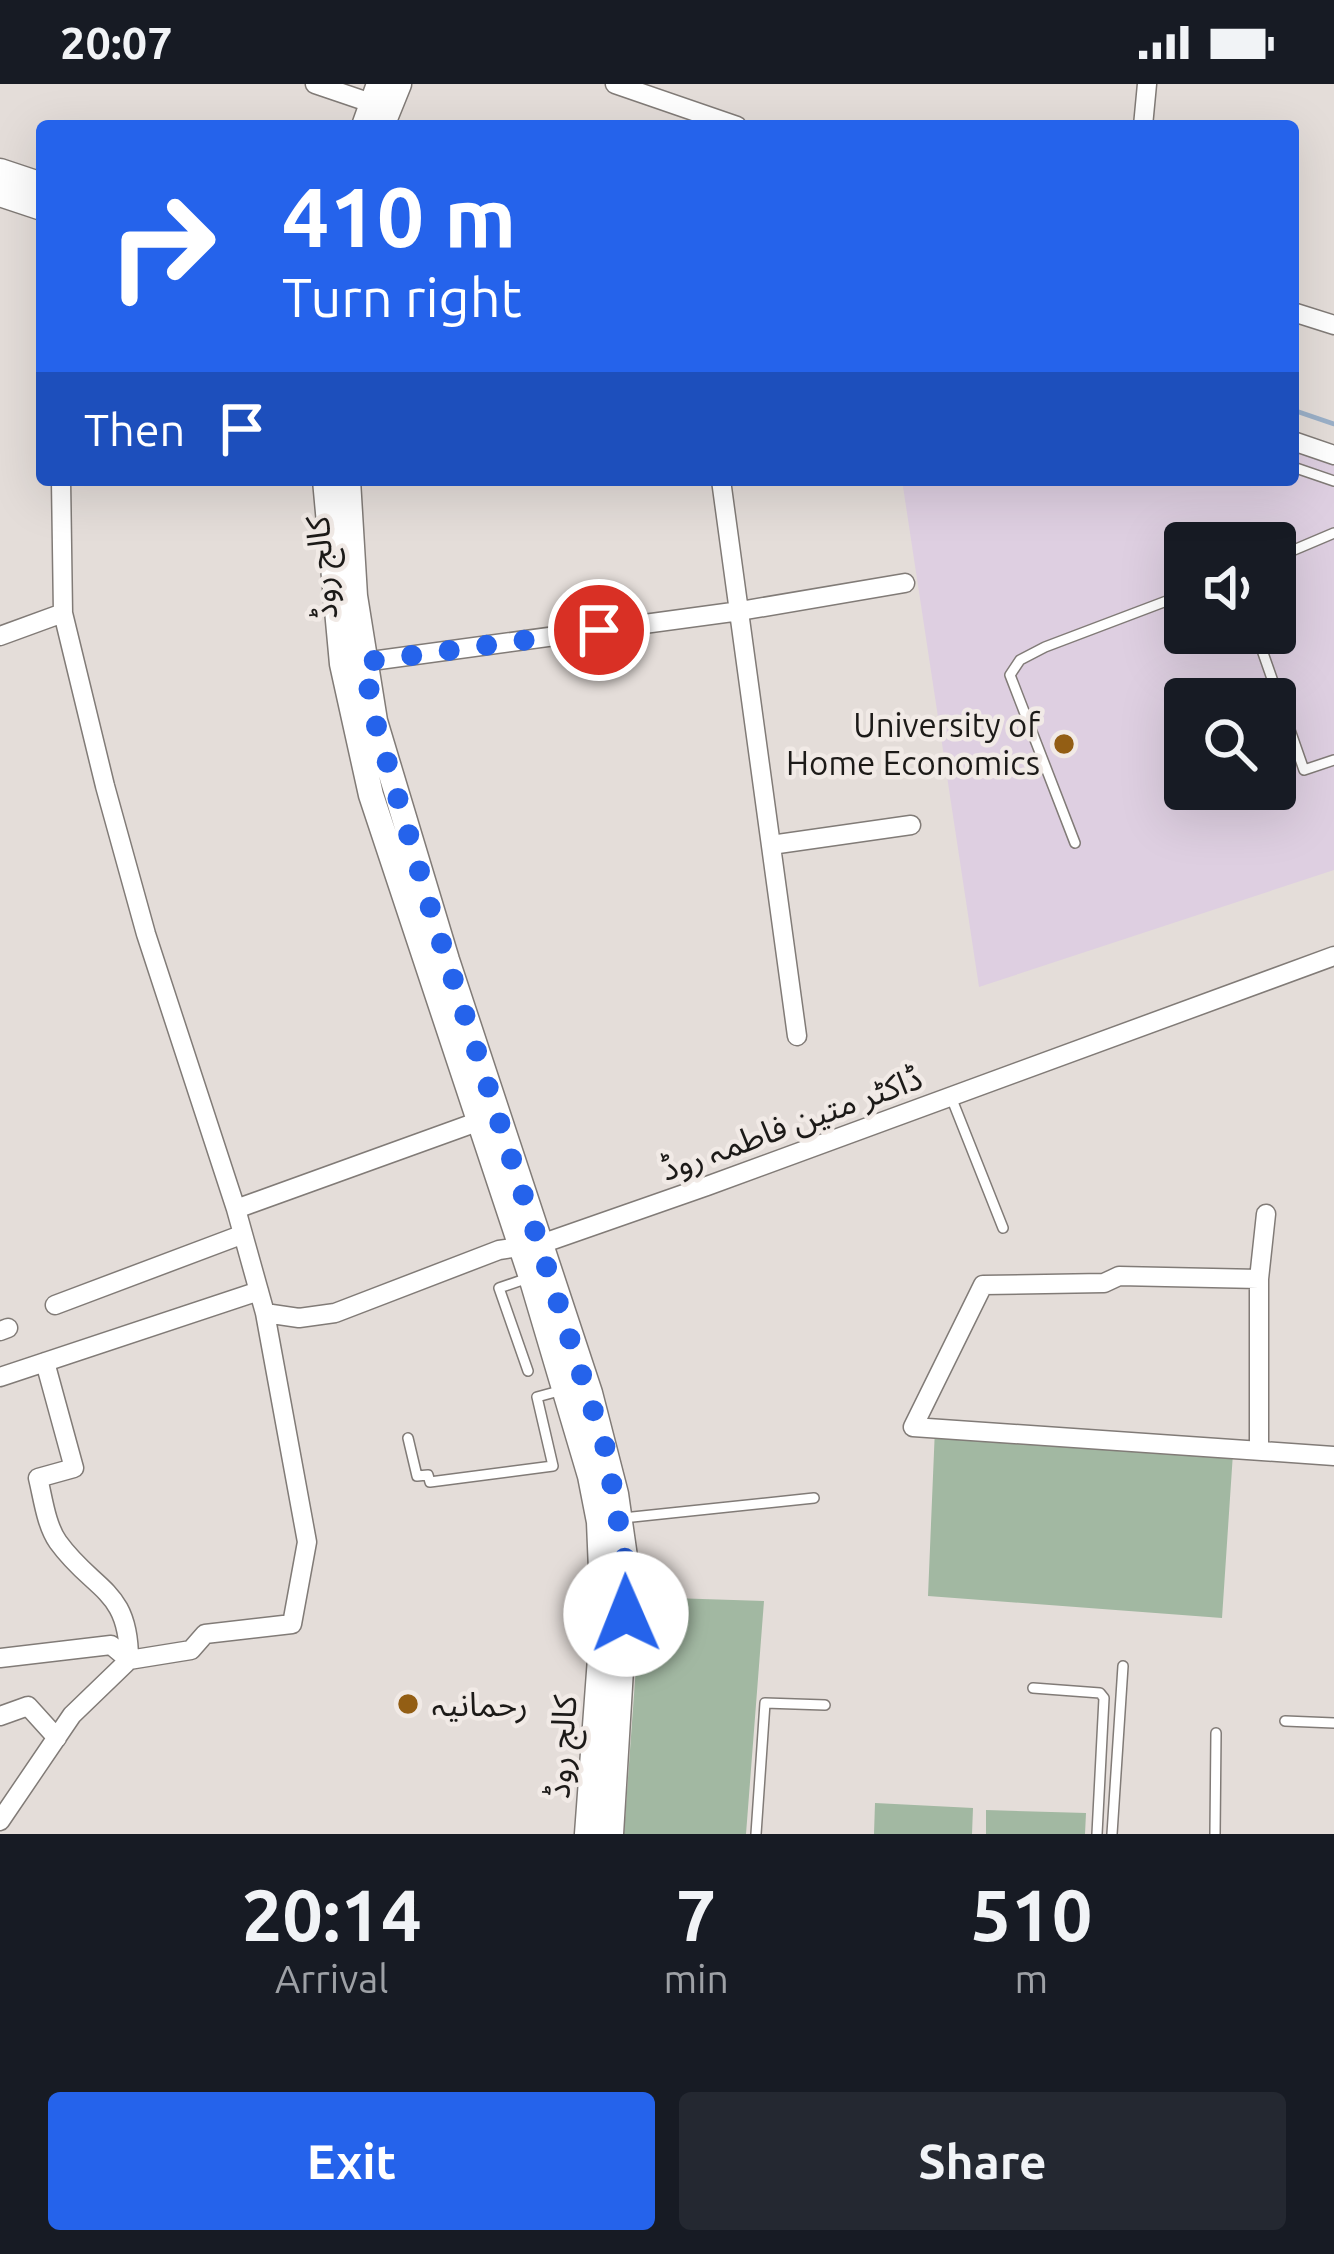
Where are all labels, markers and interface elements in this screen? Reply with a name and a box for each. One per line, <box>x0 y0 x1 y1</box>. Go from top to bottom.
text: 20:07 <box>60 17 173 68</box>
icon: right <box>84 168 240 324</box>
text: 410 m <box>282 169 516 263</box>
text: Turn right <box>282 267 522 327</box>
icon: arrive <box>209 396 275 462</box>
text: Then <box>84 404 185 455</box>
street label: کالج روڈ <box>298 514 350 621</box>
map controls <box>1164 522 1296 810</box>
button: sound <box>1164 522 1296 654</box>
pin <box>548 579 650 681</box>
icon: arrive <box>566 597 632 663</box>
button: search <box>1164 678 1296 810</box>
place label: University of Home Economics <box>786 706 1040 781</box>
marker: University of Home Economics <box>1051 731 1077 757</box>
street label: ڈاکٹر متین فاطمہ روڈ <box>655 1058 927 1189</box>
position arrow <box>563 1551 689 1677</box>
place label: رحمانیہ <box>432 1685 528 1724</box>
marker: رحمانیہ <box>395 1691 421 1717</box>
street label: کالج روڈ <box>538 1694 590 1800</box>
text: 20:14 <box>242 1874 422 1955</box>
text: 7 <box>676 1874 716 1955</box>
text: 510 <box>970 1874 1092 1955</box>
text: Arrival <box>275 1957 389 2000</box>
text: min <box>663 1957 729 2000</box>
text: m <box>1015 1957 1048 2000</box>
button: Exit <box>48 2092 655 2230</box>
button: Share <box>679 2092 1286 2230</box>

